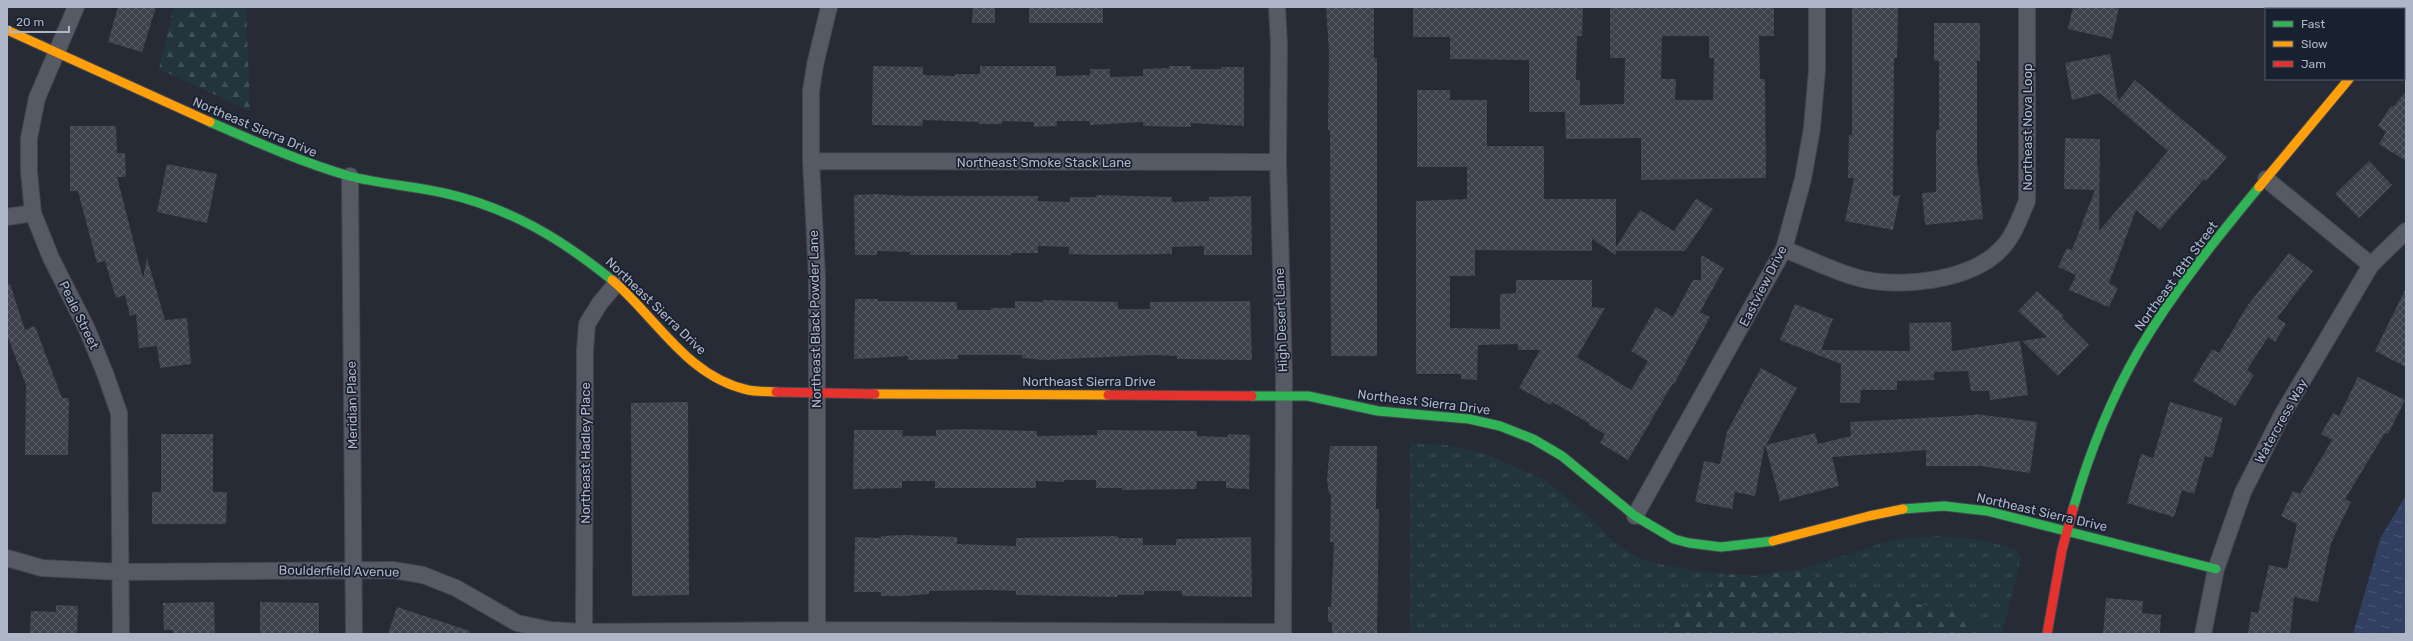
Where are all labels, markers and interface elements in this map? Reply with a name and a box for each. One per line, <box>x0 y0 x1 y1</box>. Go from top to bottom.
scale bar <box>10 8 69 34</box>
legend <box>2265 8 2405 80</box>
text: 20 m <box>16 15 44 29</box>
text: Fast <box>2301 17 2325 31</box>
text: Slow <box>2301 37 2328 51</box>
text: Jam <box>2301 57 2326 71</box>
street label: Northeast Nova Loop <box>2020 63 2035 191</box>
street label: Northeast Sierra Drive <box>191 94 319 160</box>
street label: Northeast Smoke Stack Lane <box>957 155 1131 170</box>
street label: Northeast 18th Street <box>2131 218 2221 334</box>
street label: Northeast Black Powder Lane <box>806 230 824 408</box>
street label: Eastview Drive <box>1736 243 1790 329</box>
street label: Northeast Sierra Drive <box>603 254 709 358</box>
street label: High Desert Lane <box>1272 268 1291 372</box>
street label: Peale Street <box>56 278 102 352</box>
street label: Meridian Place <box>344 361 360 449</box>
street label: Northeast Sierra Drive <box>1022 374 1156 389</box>
street label: Watercress Way <box>2252 376 2310 466</box>
street label: Northeast Hadley Place <box>578 382 593 524</box>
street label: Northeast Sierra Drive <box>1357 386 1491 418</box>
street label: Northeast Sierra Drive <box>1975 490 2109 534</box>
street label: Boulderfield Avenue <box>278 562 400 580</box>

